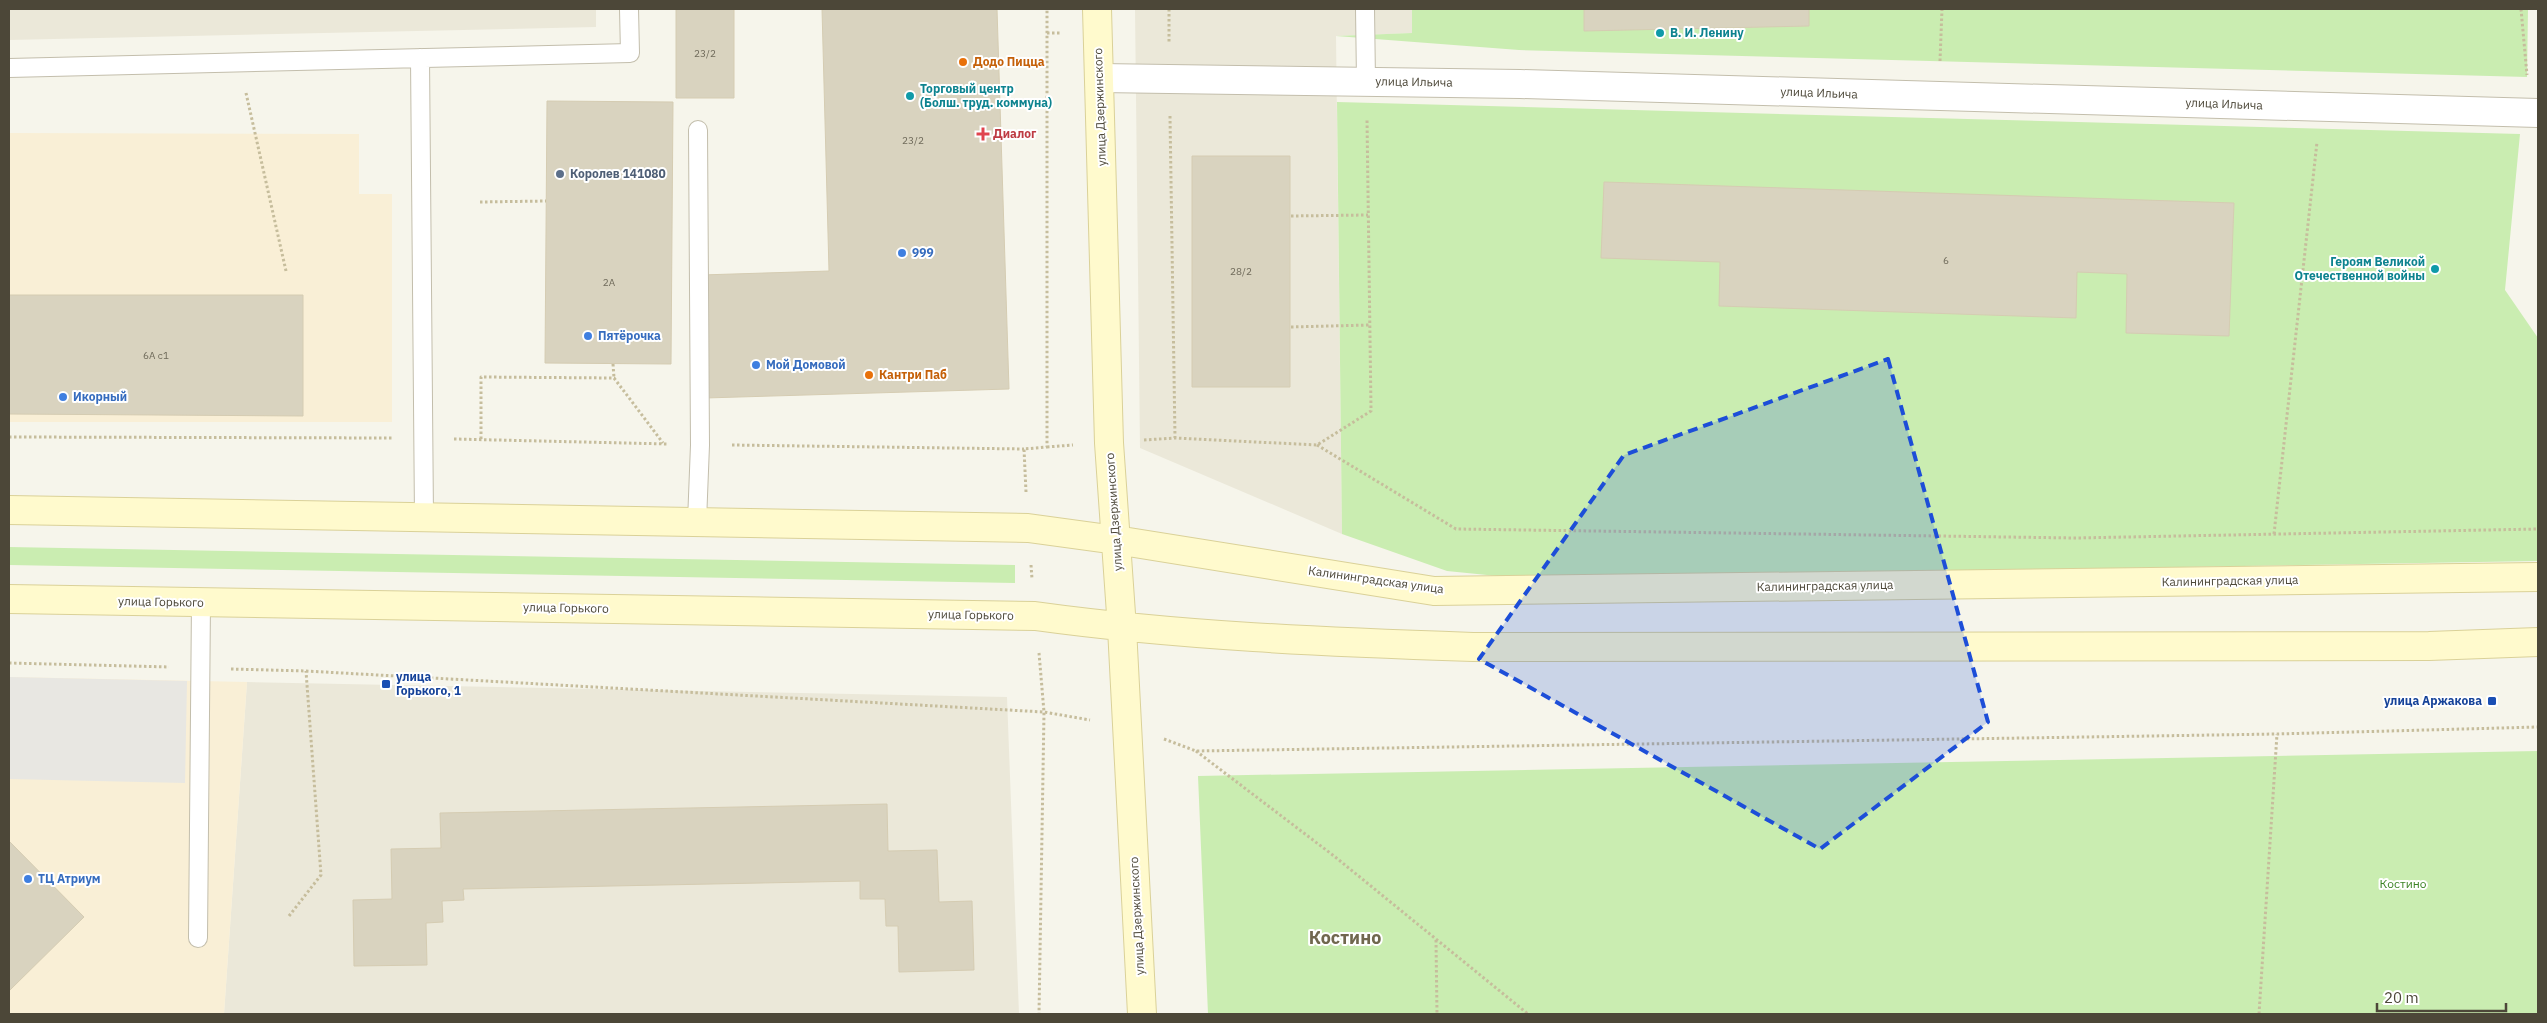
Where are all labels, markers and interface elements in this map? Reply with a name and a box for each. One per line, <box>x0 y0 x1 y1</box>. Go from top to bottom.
place label: В. И. Ленину <box>1670 25 1744 40</box>
marker: В. И. Ленину <box>1654 27 1666 39</box>
house number: 23/2 <box>694 47 716 60</box>
street label: улица Дзержинского <box>1090 47 1109 166</box>
place label: Додо Пицца <box>973 54 1045 69</box>
marker: Додо Пицца <box>957 56 969 68</box>
street label: улица Ильича <box>1375 73 1453 90</box>
place label: Торговый центр (Болш. труд. коммуна) <box>920 81 1052 110</box>
street label: улица Ильича <box>1780 84 1859 101</box>
marker: Торговый центр (Болш. труд. коммуна) <box>904 90 916 102</box>
street label: улица Ильича <box>2185 95 2264 112</box>
place label: Диалог <box>993 126 1037 141</box>
marker: Диалог <box>977 128 989 140</box>
house number: 23/2 <box>902 134 924 147</box>
place label: Королев 141080 <box>570 166 666 181</box>
marker: Королев 141080 <box>554 168 566 180</box>
place label: 999 <box>912 245 934 260</box>
marker: 999 <box>896 247 908 259</box>
house number: 6 <box>1943 254 1949 267</box>
place label: Героям Великой Отечественной войны <box>2295 254 2425 283</box>
marker: Героям Великой Отечественной войны <box>2429 263 2441 275</box>
house number: 28/2 <box>1230 265 1252 278</box>
house number: 2А <box>603 276 616 289</box>
place label: Пятёрочка <box>598 328 661 343</box>
marker: Пятёрочка <box>582 330 594 342</box>
house number: 6А с1 <box>143 349 169 362</box>
place label: Мой Домовой <box>766 357 846 372</box>
marker: Мой Домовой <box>750 359 762 371</box>
place label: Кантри Паб <box>879 367 947 382</box>
marker: Кантри Паб <box>863 369 875 381</box>
place label: Икорный <box>73 389 127 404</box>
marker: Икорный <box>57 391 69 403</box>
street label: улица Дзержинского <box>1102 452 1125 572</box>
street label: Калининградская улица <box>1307 563 1445 597</box>
street label: Калининградская улица <box>2161 572 2299 589</box>
street label: Калининградская улица <box>1756 577 1894 594</box>
street label: улица Горького <box>118 593 204 610</box>
street label: улица Горького <box>523 599 609 616</box>
street label: улица Горького <box>928 606 1014 623</box>
place label: улица Горького, 1 <box>396 669 461 698</box>
marker: улица Горького, 1 <box>380 678 392 690</box>
place label: улица Аржакова <box>2384 693 2482 708</box>
marker: улица Аржакова <box>2486 695 2498 707</box>
street label: улица Дзержинского <box>1126 856 1147 976</box>
place label: ТЦ Атриум <box>38 871 101 886</box>
marker: ТЦ Атриум <box>22 873 34 885</box>
park label: Костино <box>2380 876 2427 891</box>
district label: Костино <box>1309 926 1381 949</box>
scale bar <box>2377 980 2506 1012</box>
text: 20 m <box>2384 988 2419 1007</box>

